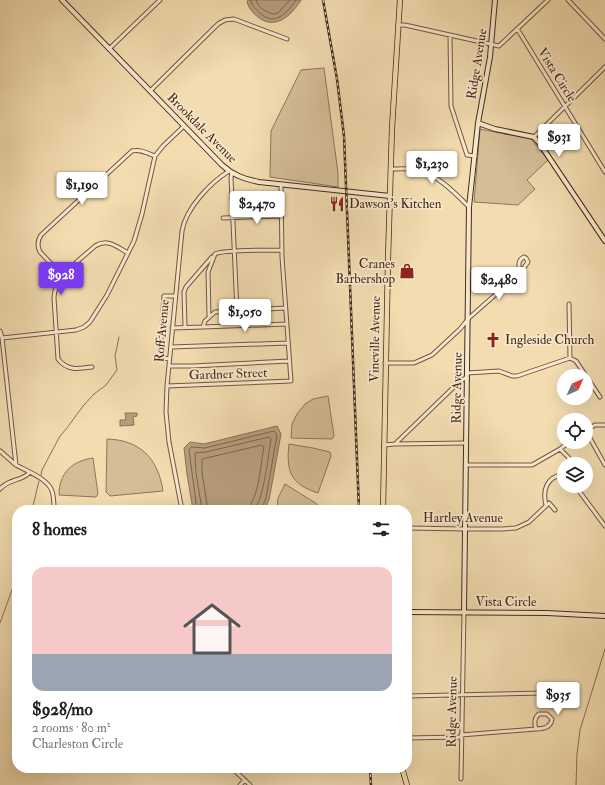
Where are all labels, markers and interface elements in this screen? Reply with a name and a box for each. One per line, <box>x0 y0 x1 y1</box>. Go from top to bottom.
street label: Ridge Avenue <box>464 27 491 100</box>
street label: Vista Circle <box>534 45 580 106</box>
street label: Brookdale Avenue <box>164 90 241 167</box>
pin: $931 <box>535 124 583 158</box>
text: $931 <box>547 129 571 145</box>
pin: $1,230 <box>399 151 465 185</box>
text: $1,230 <box>415 156 449 172</box>
pin: $1,190 <box>49 172 115 206</box>
text: $1,190 <box>65 177 99 193</box>
pin: $2,470 <box>224 191 290 225</box>
restaurant icon: Dawson's Kitchen <box>328 195 346 213</box>
text: $2,470 <box>239 196 275 212</box>
place label: Dawson's Kitchen <box>349 196 442 212</box>
place label: Cranes Barbershop <box>336 256 396 288</box>
pin: $928 <box>37 262 85 296</box>
shop icon: Cranes Barbershop <box>398 262 416 280</box>
text: $928 <box>48 267 74 283</box>
pin: $2,480 <box>466 267 532 301</box>
text: $2,480 <box>480 272 518 288</box>
street label: Vineville Avenue <box>366 295 384 382</box>
street label: Roff Avenue <box>151 298 173 363</box>
pin: $1,050 <box>212 299 278 333</box>
text: $1,050 <box>228 304 262 320</box>
church icon: Ingleside Church <box>484 331 502 349</box>
place label: Ingleside Church <box>505 332 594 348</box>
street label: Ridge Avenue <box>448 352 466 424</box>
street label: Gardner Street <box>189 365 267 383</box>
north arrow <box>557 369 593 405</box>
map controls <box>557 369 593 493</box>
button: locate <box>557 413 593 449</box>
button: layers <box>557 457 593 493</box>
street label: Hartley Avenue <box>423 510 503 527</box>
icon: filters <box>370 518 392 540</box>
text: 8 homes <box>32 519 87 540</box>
icon: home <box>176 593 248 665</box>
street label: Vista Circle <box>476 594 537 610</box>
street label: Ridge Avenue <box>443 676 461 748</box>
pin: $935 <box>534 682 582 716</box>
text: $935 <box>546 687 570 703</box>
text: $928/mo <box>32 699 93 720</box>
text: 2 rooms · 80 m² <box>32 720 110 736</box>
text: Charleston Circle <box>32 736 123 752</box>

